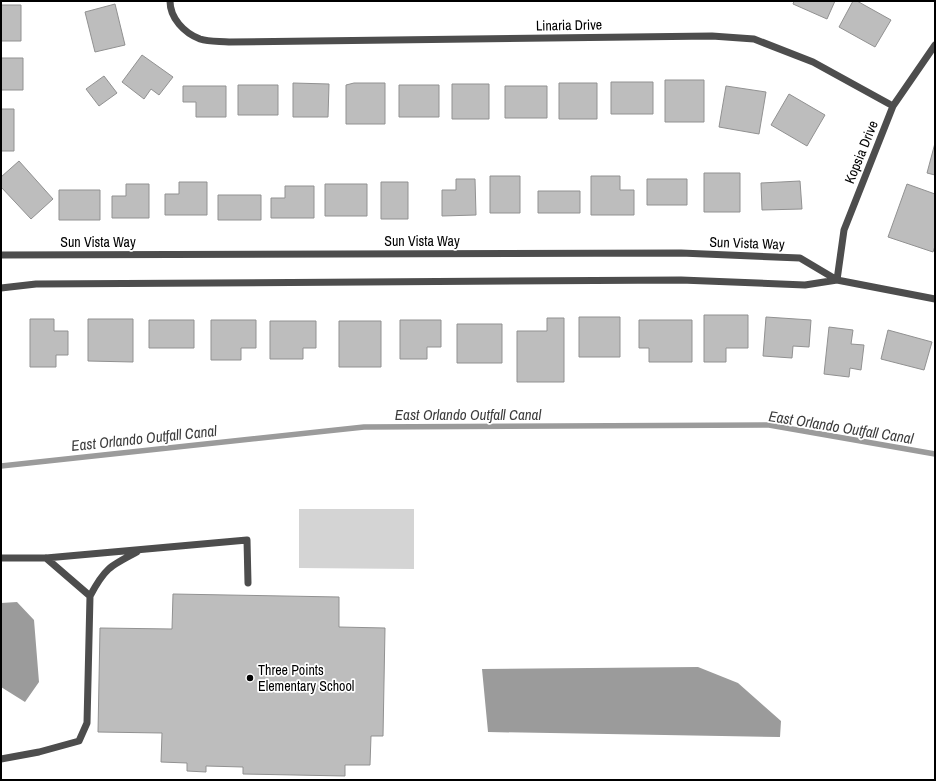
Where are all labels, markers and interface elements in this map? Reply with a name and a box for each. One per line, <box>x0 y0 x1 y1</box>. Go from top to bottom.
street label: Linaria Drive <box>536 15 602 35</box>
street label: Kopsia Drive <box>840 118 882 186</box>
street label: Sun Vista Way <box>384 232 460 250</box>
street label: Sun Vista Way <box>60 233 136 251</box>
street label: Sun Vista Way <box>709 233 785 253</box>
water label: East Orlando Outfall Canal <box>395 404 541 425</box>
water label: East Orlando Outfall Canal <box>767 405 915 449</box>
water label: East Orlando Outfall Canal <box>70 420 218 456</box>
place label: Three Points Elementary School <box>258 661 354 695</box>
marker: Three Points Elementary School <box>245 673 255 683</box>

